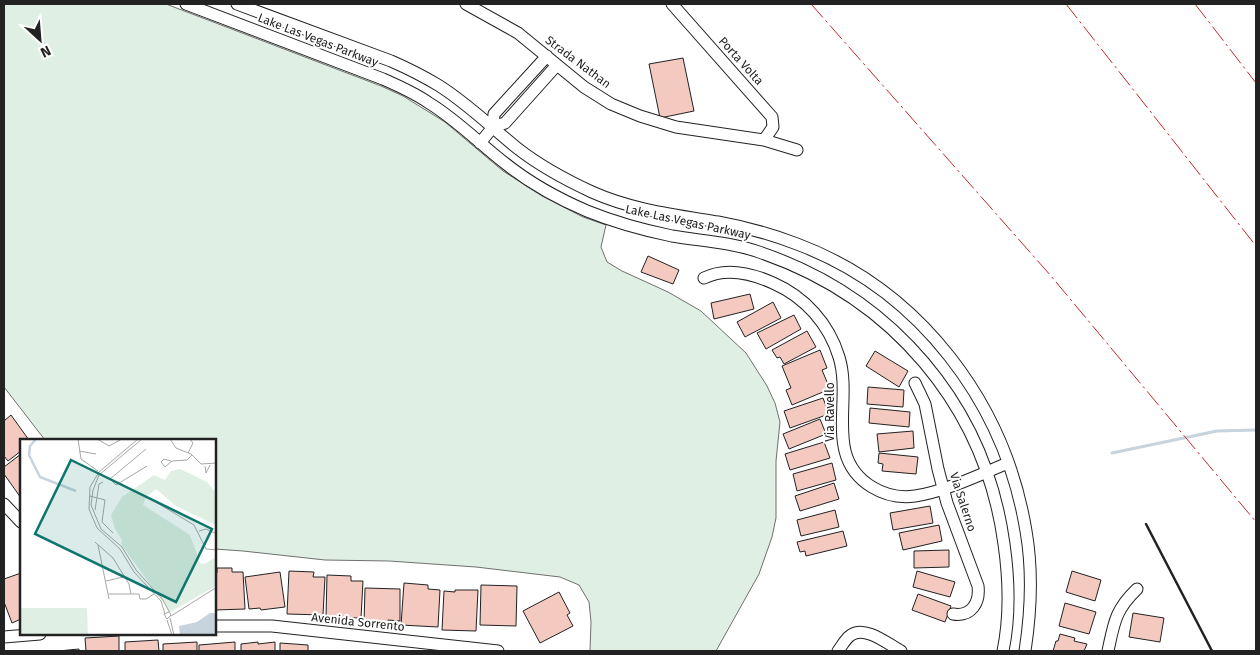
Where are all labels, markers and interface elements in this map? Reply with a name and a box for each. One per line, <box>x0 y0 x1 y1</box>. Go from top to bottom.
street label: Lake Las Vegas Parkway <box>256 11 380 69</box>
north arrow <box>15 15 65 65</box>
street label: Strada Nathan <box>543 33 613 91</box>
street label: Porta Volta <box>716 34 766 88</box>
text: N <box>38 42 53 61</box>
street label: Lake Las Vegas Parkway <box>624 202 752 242</box>
street label: Via Ravello <box>823 382 837 442</box>
inset map <box>20 439 216 635</box>
street label: Via Salerno <box>947 471 979 533</box>
street label: Avenida Sorrento <box>311 610 405 634</box>

